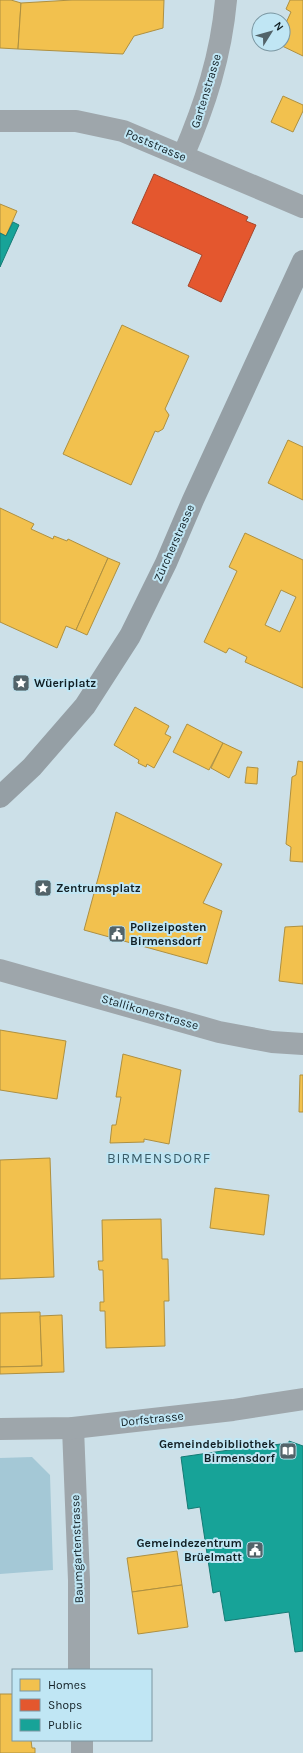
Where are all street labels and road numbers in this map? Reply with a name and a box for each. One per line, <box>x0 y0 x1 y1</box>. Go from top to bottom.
street label: Gartenstrasse <box>188 52 224 130</box>
street label: Poststrasse <box>124 126 188 164</box>
street label: Zürcherstrasse <box>151 502 197 584</box>
street label: Stallikonerstrasse <box>100 991 200 1033</box>
street label: Dorfstrasse <box>120 1409 184 1429</box>
street label: Baumgartenstrasse <box>68 1494 86 1604</box>

